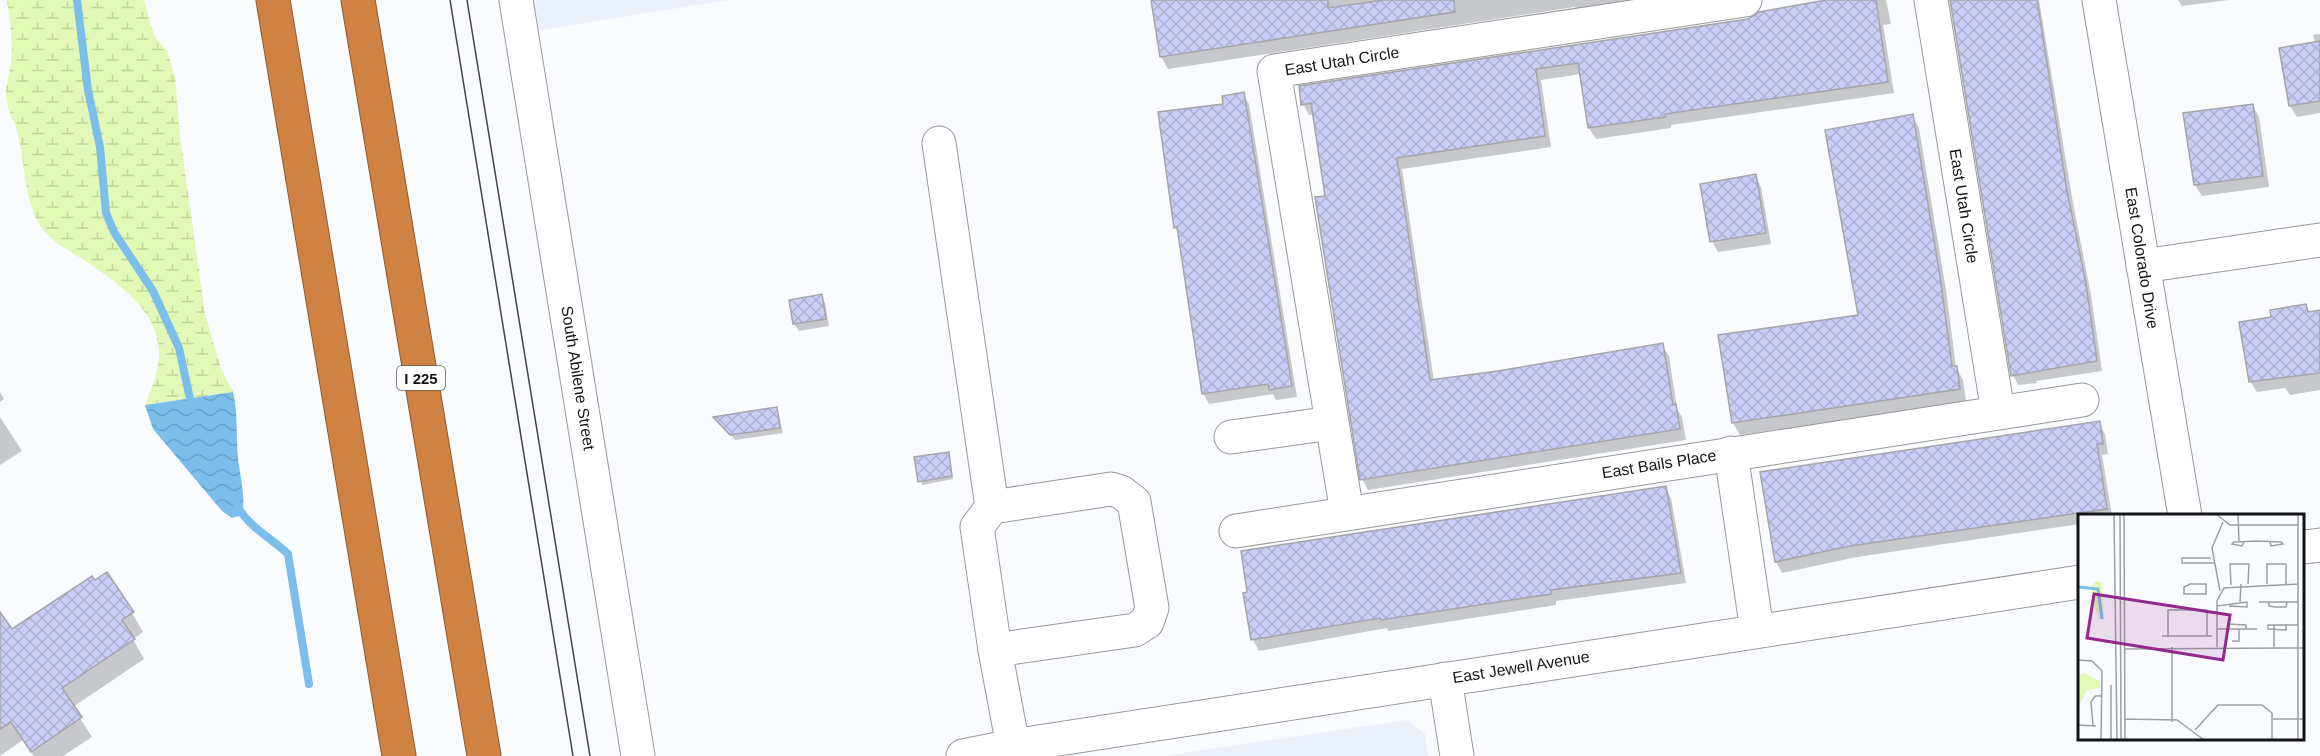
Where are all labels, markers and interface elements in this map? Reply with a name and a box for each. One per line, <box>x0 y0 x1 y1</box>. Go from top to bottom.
street label: East Utah Circle <box>1284 44 1401 78</box>
street label: East Utah Circle <box>1947 148 1981 265</box>
street label: East Colorado Drive <box>2122 186 2162 330</box>
street label: South Abilene Street <box>558 305 598 452</box>
road number: I 225 <box>397 366 445 390</box>
street label: East Bails Place <box>1601 447 1718 481</box>
inset map <box>2078 514 2305 741</box>
street label: East Jewell Avenue <box>1451 648 1591 686</box>

